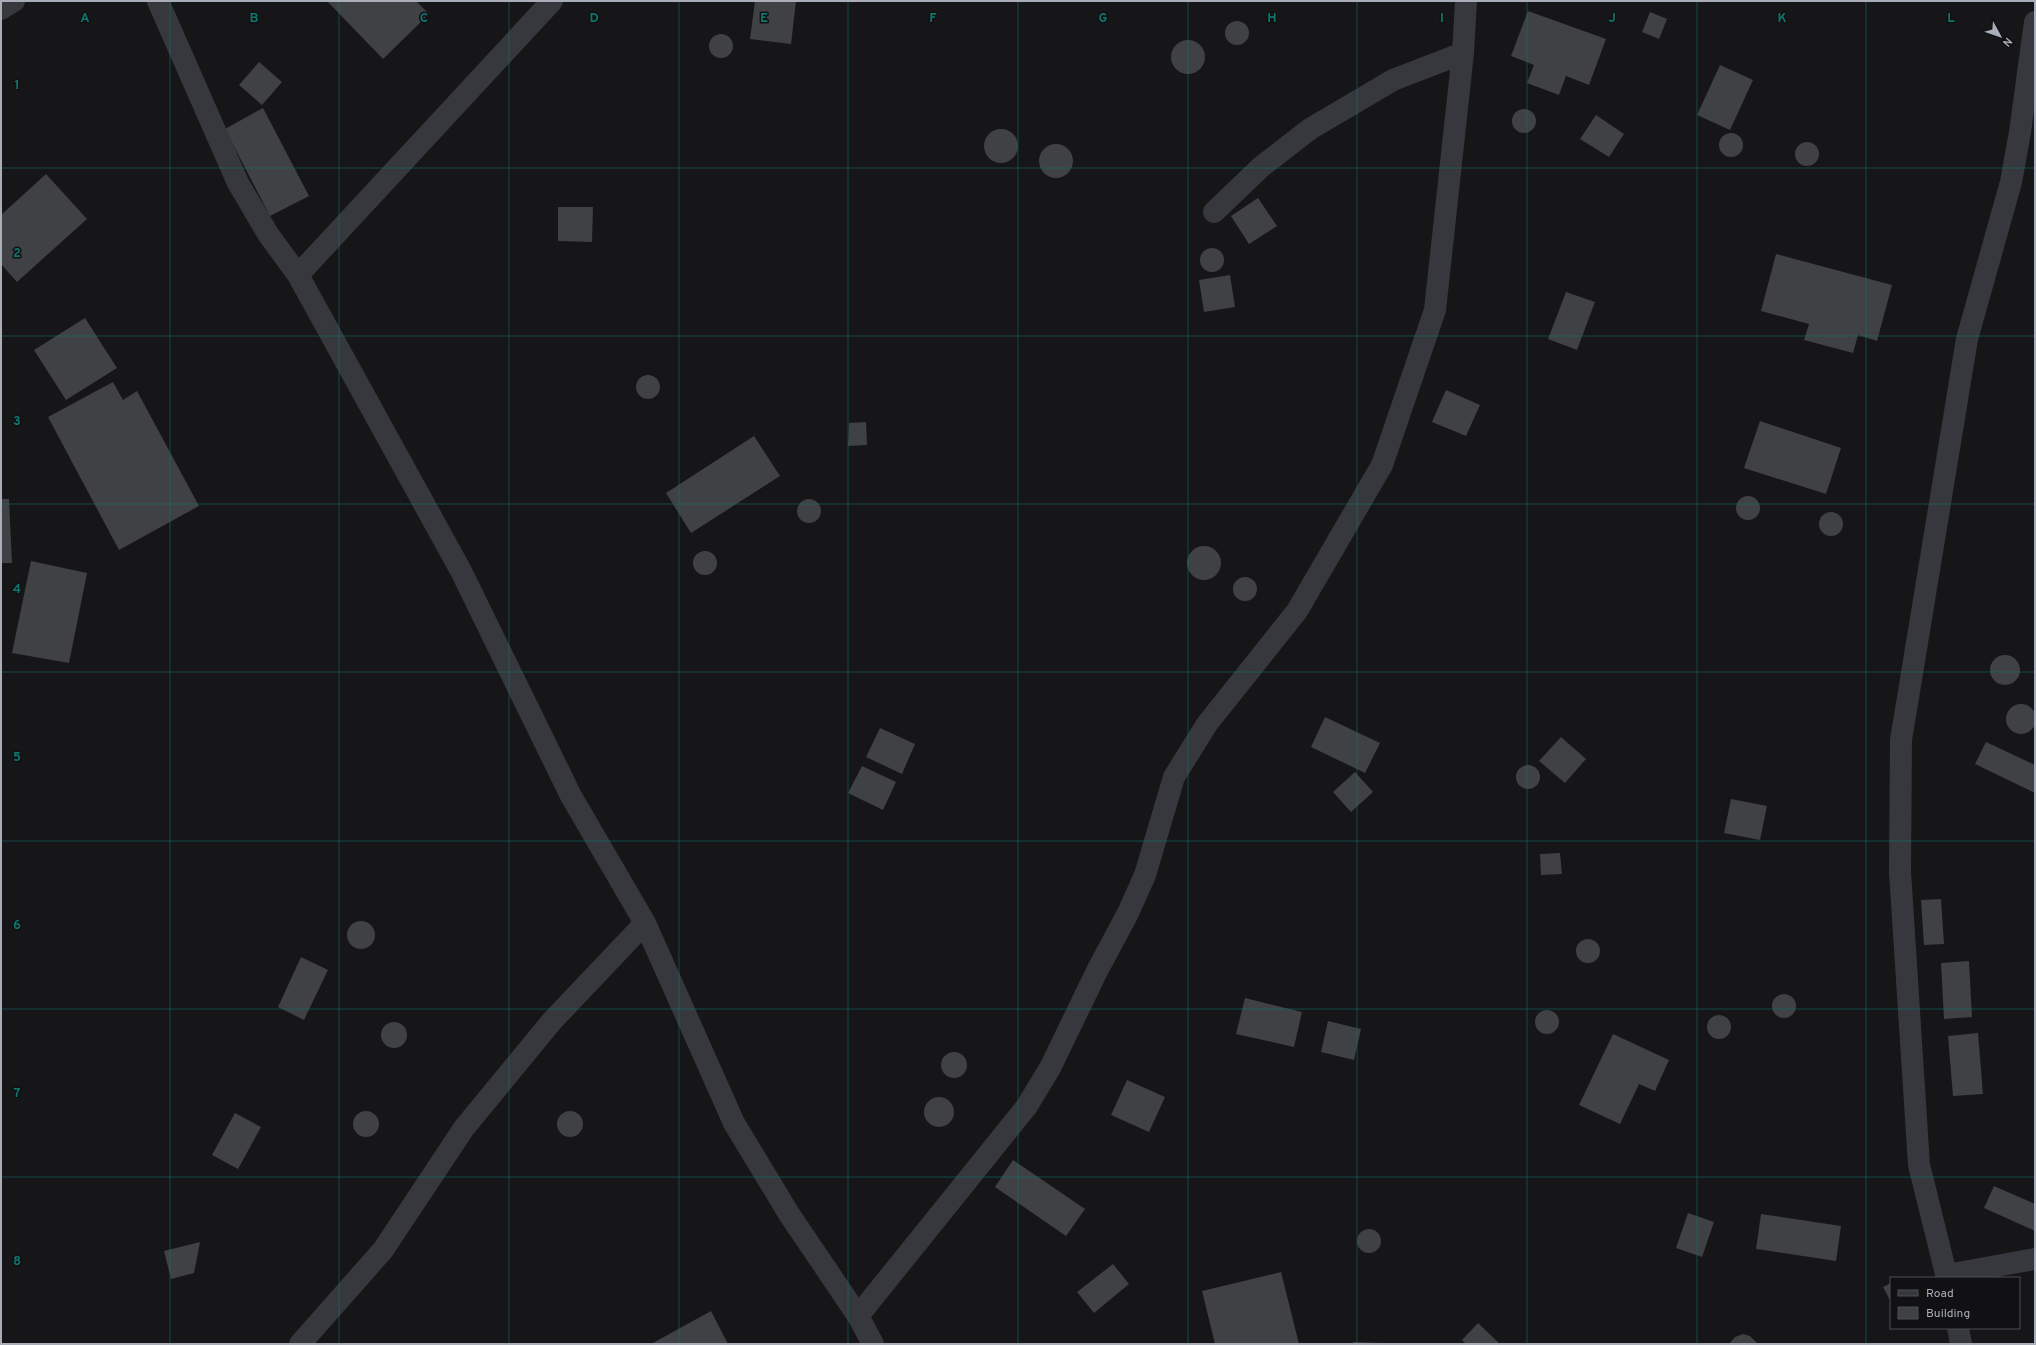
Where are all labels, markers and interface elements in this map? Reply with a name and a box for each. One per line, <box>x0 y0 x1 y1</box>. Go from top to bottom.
text: A <box>80 11 90 27</box>
text: B <box>250 11 259 27</box>
text: C <box>420 11 428 27</box>
text: D <box>589 11 599 27</box>
text: E <box>760 11 768 27</box>
text: F <box>929 11 937 27</box>
text: G <box>1099 11 1108 27</box>
text: H <box>1267 11 1277 27</box>
text: I <box>1440 11 1444 27</box>
text: J <box>1608 11 1616 27</box>
text: K <box>1777 11 1787 27</box>
text: L <box>1947 11 1955 27</box>
north arrow <box>1980 16 2020 56</box>
text: N <box>1999 34 2015 49</box>
text: 1 <box>14 78 20 94</box>
text: 2 <box>13 246 21 262</box>
text: 3 <box>13 414 21 430</box>
text: 4 <box>13 582 21 598</box>
text: 5 <box>13 750 21 766</box>
text: 6 <box>13 918 21 934</box>
text: 7 <box>14 1086 21 1102</box>
text: 8 <box>13 1254 21 1270</box>
legend <box>1890 1277 2020 1329</box>
text: Road <box>1926 1286 1954 1302</box>
text: Building <box>1926 1306 1970 1322</box>

